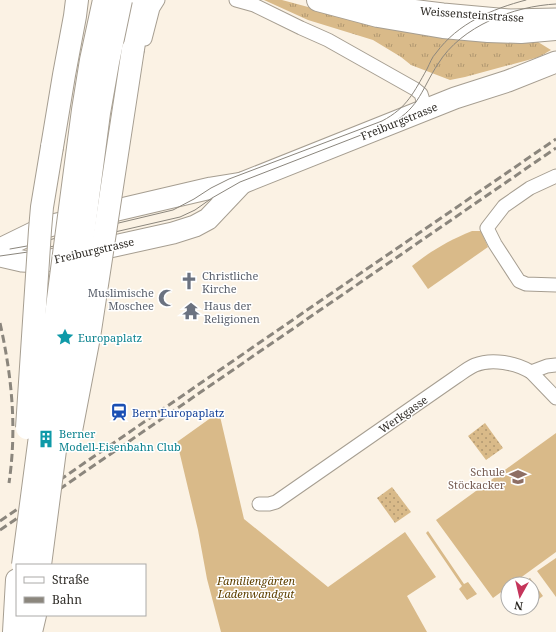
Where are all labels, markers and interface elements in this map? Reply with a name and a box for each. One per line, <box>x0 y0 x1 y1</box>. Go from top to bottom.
street label: Weissensteinstrasse <box>419 3 525 25</box>
street label: Freiburgstrasse <box>358 99 440 143</box>
street label: Freiburgstrasse <box>53 233 136 266</box>
place label: Christliche Kirche <box>202 268 259 296</box>
church icon: Christliche Kirche <box>179 271 199 291</box>
place label: Muslimische Moschee <box>88 285 154 313</box>
mosque icon: Muslimische Moschee <box>157 288 177 308</box>
place label: Haus der Religionen <box>204 298 260 326</box>
temple icon: Haus der Religionen <box>181 301 201 321</box>
place icon: Europaplatz <box>55 327 75 347</box>
place label: Europaplatz <box>78 330 142 345</box>
street label: Werkgasse <box>376 392 430 436</box>
station icon: Bern Europaplatz <box>109 402 129 422</box>
place label: Bern Europaplatz <box>132 405 224 420</box>
place label: Berner Modell-Eisenbahn Club <box>59 426 181 454</box>
building icon: Berner Modell-Eisenbahn Club <box>36 429 56 449</box>
place label: Schule Stöckacker <box>448 464 506 492</box>
school or university icon: Schule Stöckacker <box>508 467 528 487</box>
legend <box>16 564 146 616</box>
text: Straße <box>52 571 89 588</box>
park label: Familiengärten Ladenwandgut <box>216 573 295 601</box>
north arrow <box>500 576 540 616</box>
text: Bahn <box>52 591 82 608</box>
text: N <box>513 598 524 614</box>

